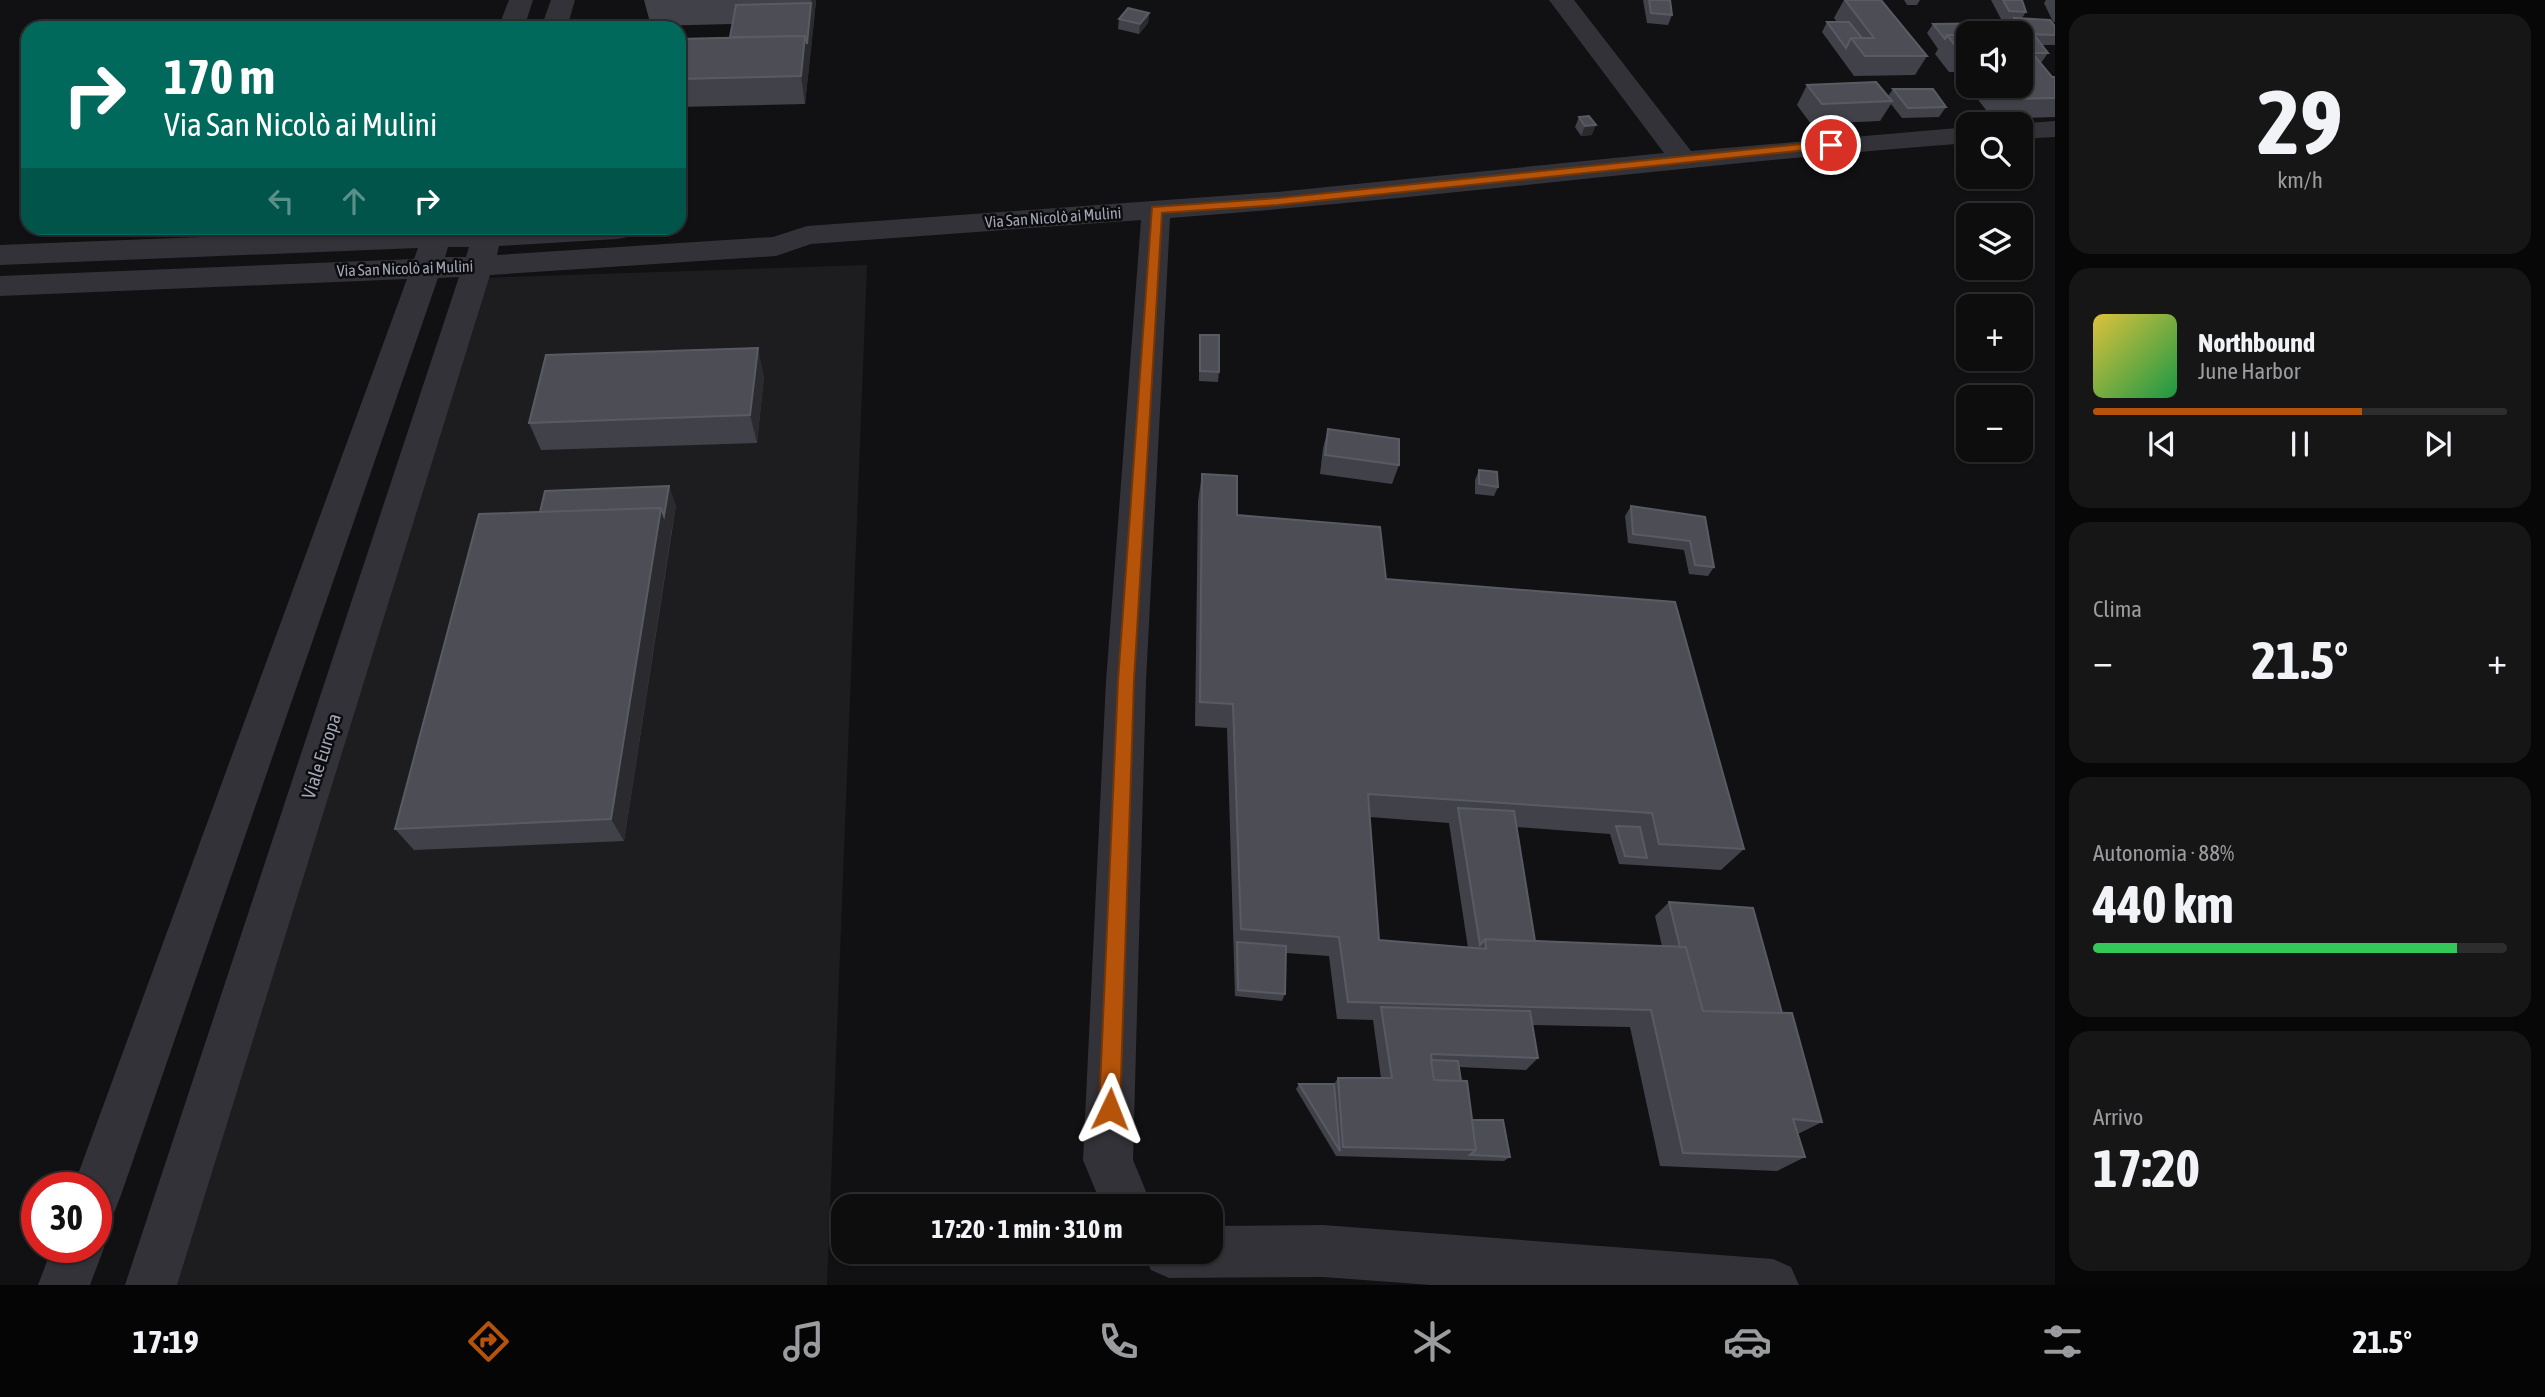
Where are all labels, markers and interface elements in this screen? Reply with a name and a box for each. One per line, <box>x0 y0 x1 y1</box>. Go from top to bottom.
map controls <box>1956 21 2033 462</box>
button: sound <box>1956 21 2033 98</box>
text: 170 m <box>164 48 275 104</box>
icon: right <box>49 49 140 140</box>
text: 29 <box>2257 69 2343 173</box>
text: Via San Nicolò ai Mulini <box>164 106 437 143</box>
button: search <box>1956 112 2033 189</box>
pin <box>1801 115 1861 175</box>
icon: arrive <box>1812 126 1850 164</box>
text: km/h <box>2277 167 2323 193</box>
icon: left <box>262 182 300 220</box>
icon: ahead <box>335 182 373 220</box>
icon: right <box>408 182 446 220</box>
street label: Via San Nicolò ai Mulini <box>984 203 1122 231</box>
button: layers <box>1956 203 2033 280</box>
street label: Via San Nicolò ai Mulini <box>336 257 474 279</box>
button: + <box>1956 294 2033 371</box>
text: Northbound <box>2198 328 2315 358</box>
text: June Harbor <box>2198 358 2301 384</box>
button: − <box>1956 385 2033 462</box>
icon: previous <box>2143 425 2181 463</box>
icon: pause <box>2281 425 2319 463</box>
icon: next <box>2419 425 2457 463</box>
text: Clima <box>2093 596 2142 622</box>
text: 21.5° <box>2252 630 2348 690</box>
text: − <box>2093 639 2113 682</box>
text: + <box>2487 639 2507 682</box>
street label: Viale Europa <box>297 711 345 801</box>
text: Autonomia · 88% <box>2093 840 2234 866</box>
text: 440 km <box>2093 874 2234 934</box>
position arrow <box>1073 1072 1147 1146</box>
text: Arrivo <box>2093 1104 2143 1130</box>
text: 17:20 <box>2093 1138 2200 1198</box>
speed limit sign: 30 <box>21 1172 112 1263</box>
text: 17:20 · 1 min · 310 m <box>932 1214 1122 1244</box>
icon: directions <box>464 1317 513 1366</box>
icon: music <box>779 1317 828 1366</box>
icon: phone <box>1094 1317 1143 1366</box>
icon: climate <box>1408 1317 1457 1366</box>
icon: car <box>1723 1317 1772 1366</box>
icon: filters <box>2038 1317 2087 1366</box>
text: 17:19 <box>133 1323 199 1360</box>
text: 21.5° <box>2352 1323 2412 1360</box>

